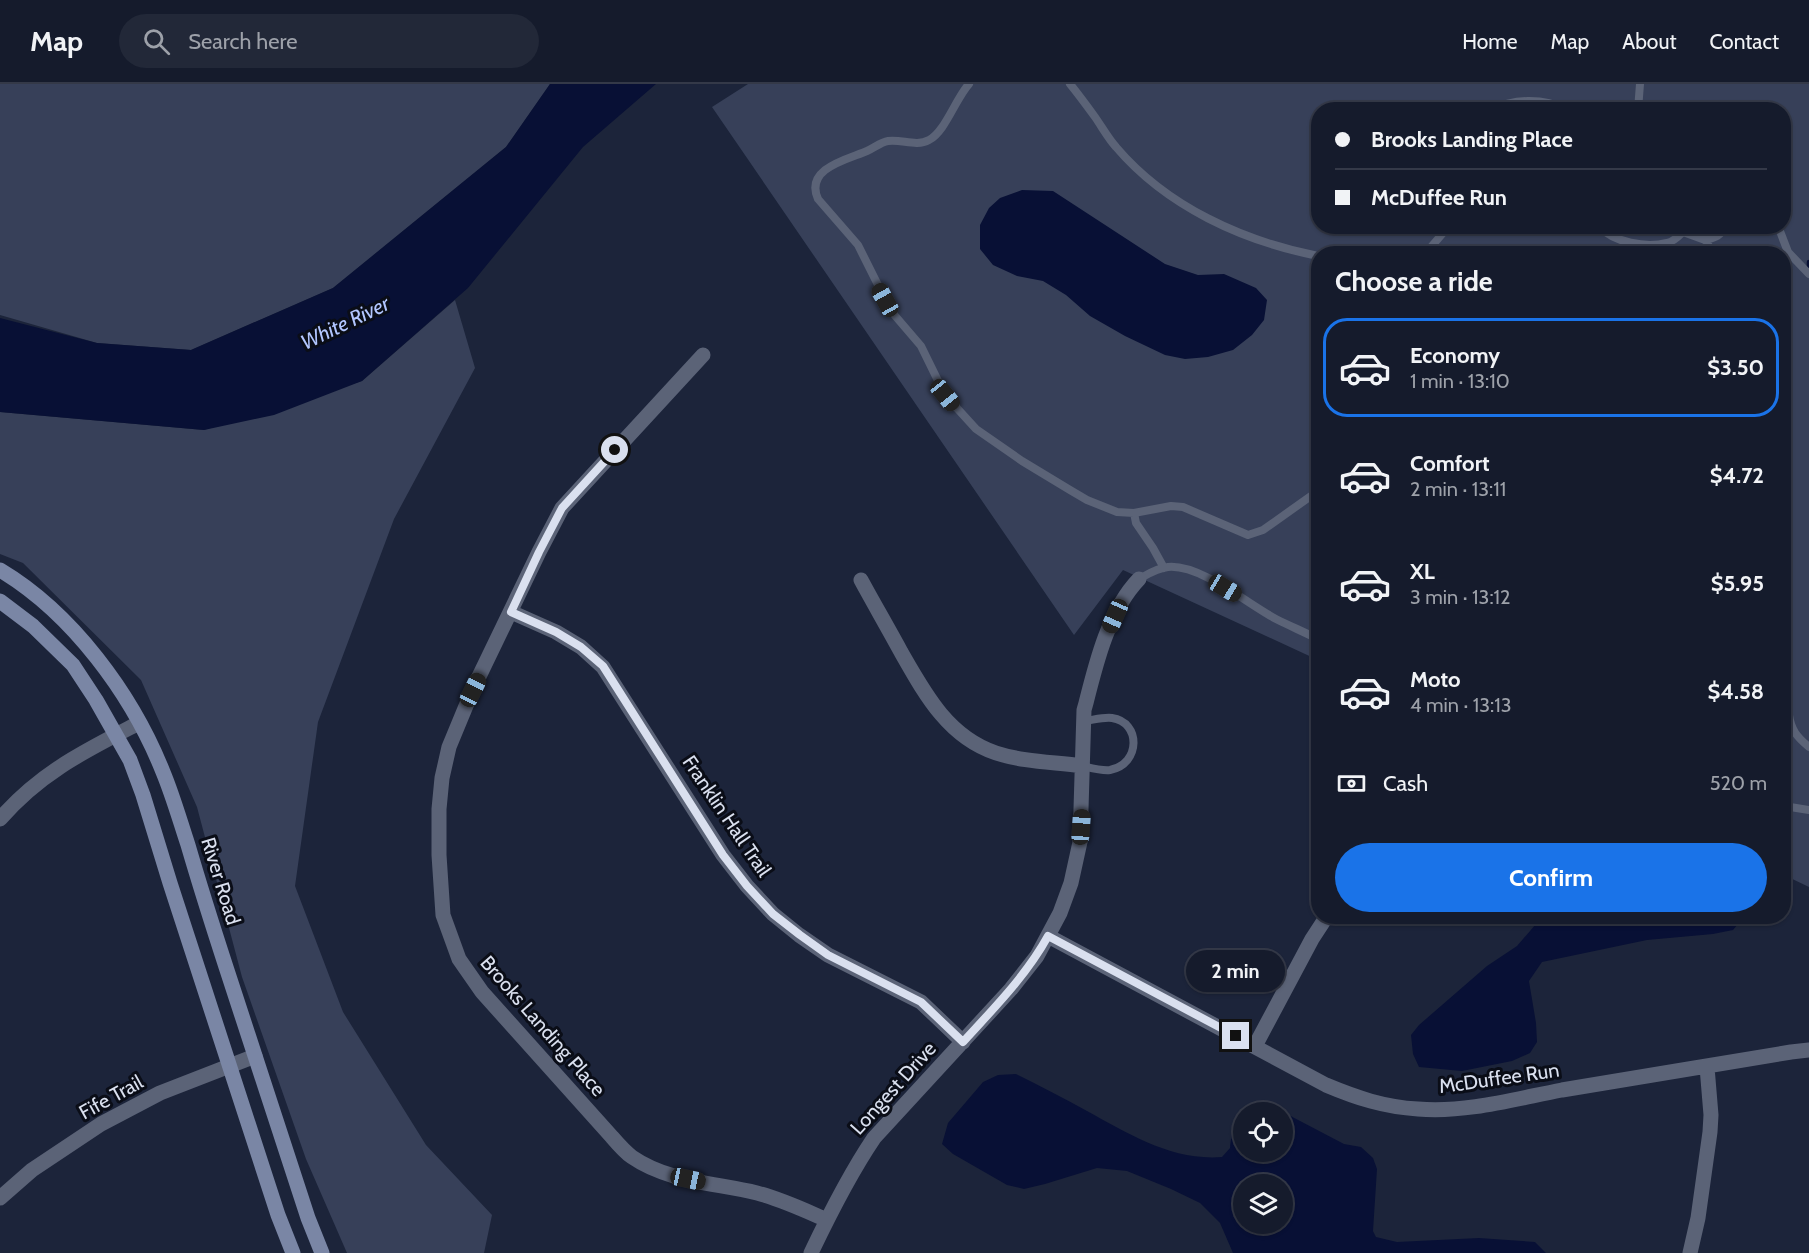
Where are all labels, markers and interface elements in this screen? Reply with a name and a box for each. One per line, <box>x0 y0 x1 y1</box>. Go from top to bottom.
search box <box>119 14 539 68</box>
text: Map <box>30 24 83 58</box>
icon: search <box>140 25 173 58</box>
text: Search here <box>188 28 297 55</box>
text: Home <box>1462 29 1518 54</box>
text: Map <box>1551 29 1589 54</box>
text: About <box>1622 29 1676 54</box>
text: Contact <box>1709 29 1779 54</box>
text: Brooks Landing Place <box>1371 126 1573 153</box>
text: McDuffee Run <box>1371 184 1507 211</box>
text: Choose a ride <box>1335 265 1493 298</box>
car <box>868 280 902 320</box>
water label: White River <box>296 290 395 355</box>
icon: car <box>1338 341 1392 395</box>
text: Economy <box>1410 342 1500 369</box>
text: $3.50 <box>1707 354 1764 381</box>
text: 1 min · 13:10 <box>1410 369 1510 393</box>
car <box>927 375 963 415</box>
route start <box>601 436 628 463</box>
icon: car <box>1338 449 1392 503</box>
text: Comfort <box>1410 450 1489 477</box>
text: $4.72 <box>1710 462 1764 489</box>
text: 2 min · 13:11 <box>1410 477 1506 501</box>
icon: car <box>1338 557 1392 611</box>
text: XL <box>1410 558 1435 585</box>
text: $5.95 <box>1711 570 1764 597</box>
car <box>1205 571 1245 605</box>
text: 3 min · 13:12 <box>1410 585 1511 609</box>
car <box>1099 596 1131 636</box>
icon: car <box>1338 665 1392 719</box>
text: Moto <box>1410 666 1461 693</box>
car <box>457 670 489 710</box>
text: $4.58 <box>1708 678 1764 705</box>
text: 4 min · 13:13 <box>1410 693 1512 717</box>
street label: Franklin Hall Trail <box>678 751 777 881</box>
icon: cash <box>1335 767 1368 800</box>
text: Cash <box>1383 770 1428 797</box>
text: 520 m <box>1710 771 1767 795</box>
car <box>1071 808 1091 846</box>
street label: River Road <box>196 834 246 928</box>
button: Confirm <box>1335 843 1767 912</box>
callout: 2 min <box>1186 949 1286 991</box>
street label: Brooks Landing Place <box>475 951 611 1101</box>
text: 2 min <box>1211 959 1260 983</box>
route end <box>1222 1022 1249 1049</box>
street label: Longest Drive <box>845 1037 941 1139</box>
street label: McDuffee Run <box>1437 1058 1561 1098</box>
street label: Fife Trail <box>75 1070 147 1124</box>
map controls <box>1233 1102 1293 1234</box>
button: locate <box>1233 1102 1293 1162</box>
car <box>669 1166 707 1192</box>
button: layers <box>1233 1174 1293 1234</box>

